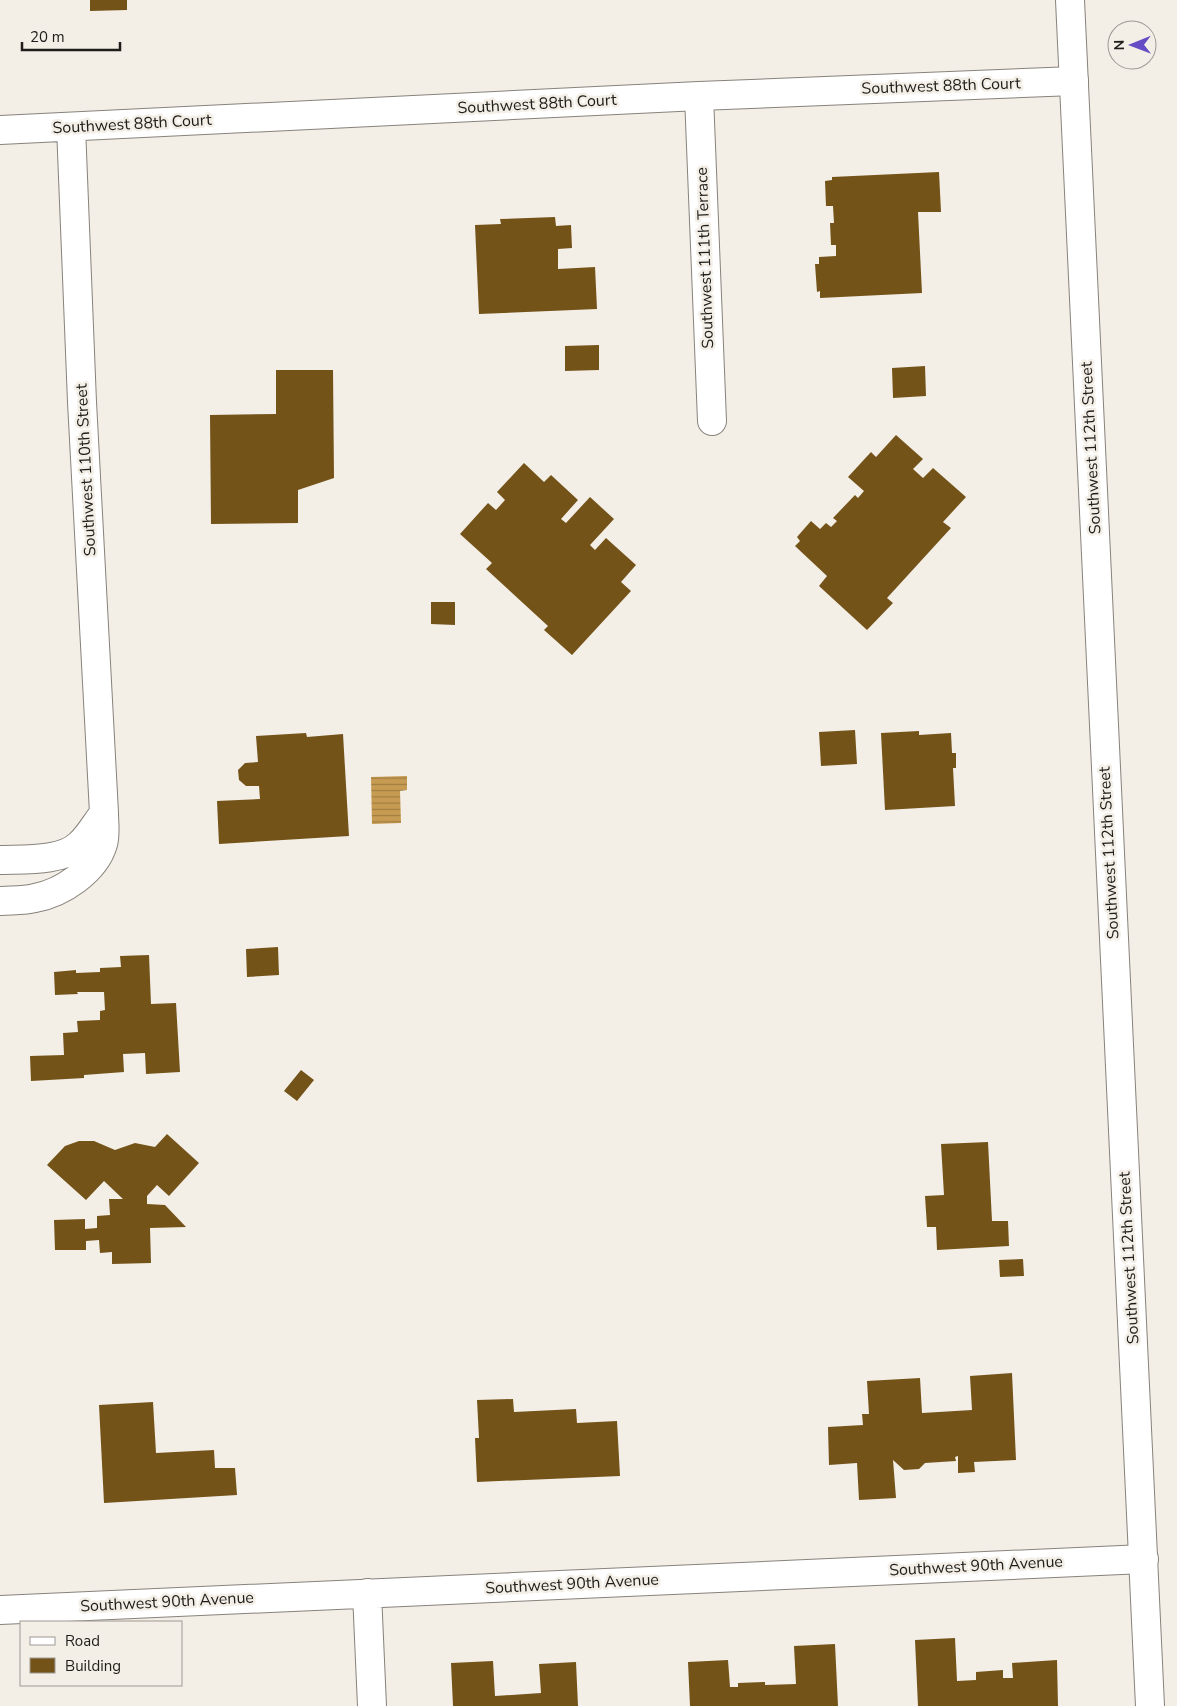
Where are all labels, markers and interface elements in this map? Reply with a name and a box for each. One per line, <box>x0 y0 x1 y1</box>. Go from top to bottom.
scale bar <box>22 20 120 52</box>
north arrow <box>1107 20 1157 70</box>
text: 20 m <box>30 27 65 47</box>
text: N <box>1110 40 1129 51</box>
street label: Southwest 88th Court <box>861 72 1021 100</box>
street label: Southwest 88th Court <box>457 89 618 119</box>
street label: Southwest 88th Court <box>52 109 213 139</box>
street label: Southwest 111th Terrace <box>691 167 719 349</box>
street label: Southwest 112th Street <box>1075 361 1107 535</box>
street label: Southwest 110th Street <box>70 383 102 557</box>
street label: Southwest 112th Street <box>1093 766 1125 940</box>
street label: Southwest 112th Street <box>1113 1171 1145 1345</box>
street label: Southwest 90th Avenue <box>889 1550 1063 1582</box>
street label: Southwest 90th Avenue <box>485 1568 659 1600</box>
street label: Southwest 90th Avenue <box>80 1586 254 1618</box>
legend <box>20 1621 182 1686</box>
text: Road <box>65 1631 100 1651</box>
text: Building <box>65 1656 121 1676</box>

